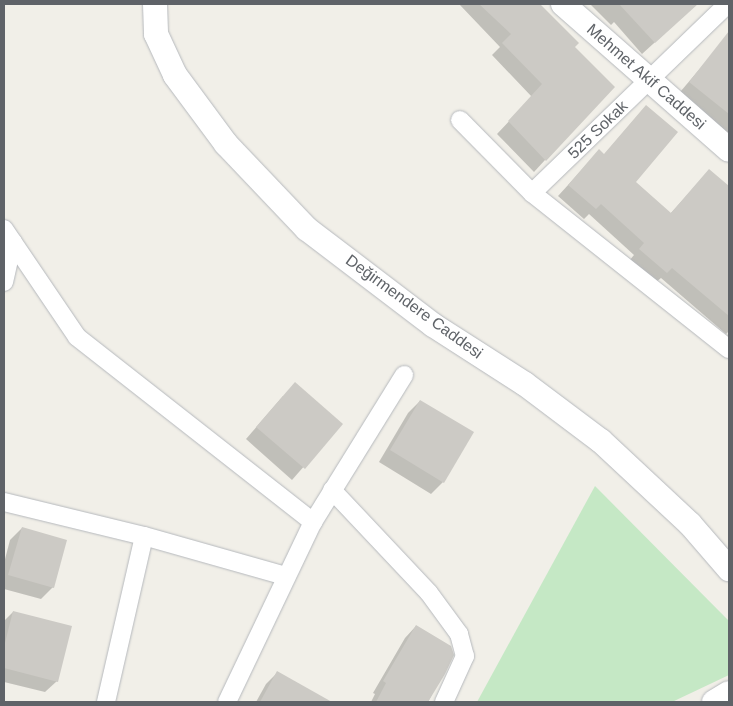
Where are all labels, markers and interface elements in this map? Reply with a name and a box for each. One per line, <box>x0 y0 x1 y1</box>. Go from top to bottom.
street label: Mehmet Akif Caddesi <box>582 20 710 134</box>
street label: 525 Sokak <box>564 97 632 163</box>
street label: Değirmendere Caddesi <box>342 251 486 363</box>

